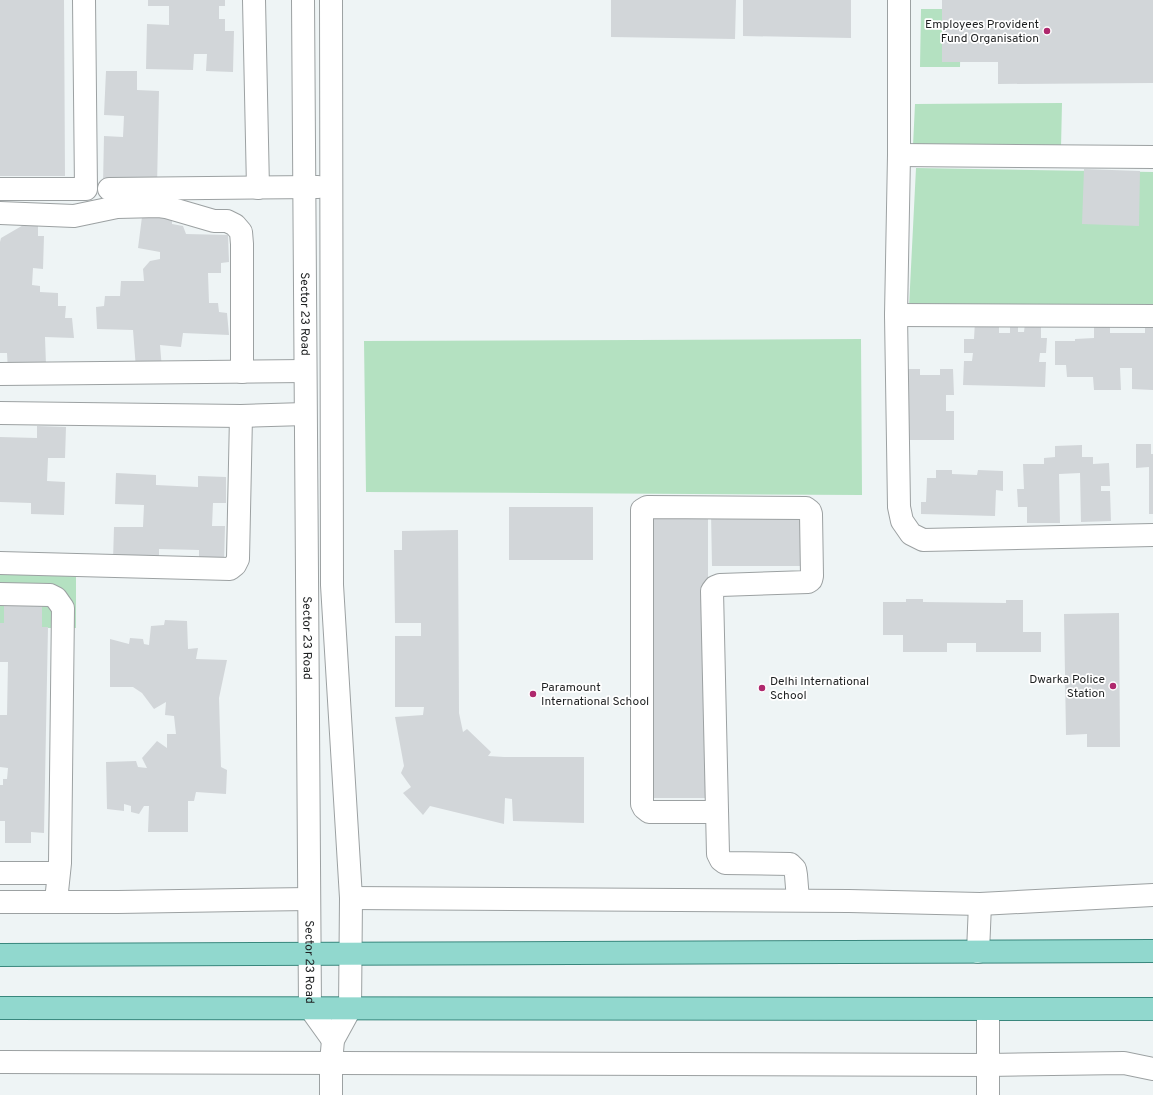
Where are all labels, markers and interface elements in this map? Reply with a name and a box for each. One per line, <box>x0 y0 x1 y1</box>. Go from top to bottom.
place label: Employees Provident Fund Organisation <box>925 17 1039 47</box>
marker: Employees Provident Fund Organisation <box>1042 26 1052 36</box>
street label: Sector 23 Road <box>296 272 312 356</box>
street label: Sector 23 Road <box>298 596 315 680</box>
place label: Dwarka Police Station <box>1029 672 1105 702</box>
place label: Delhi International School <box>770 674 869 704</box>
place label: Paramount International School <box>541 680 649 710</box>
marker: Dwarka Police Station <box>1108 681 1118 691</box>
marker: Delhi International School <box>757 683 767 693</box>
marker: Paramount International School <box>528 689 538 699</box>
street label: Sector 23 Road <box>300 920 317 1004</box>

